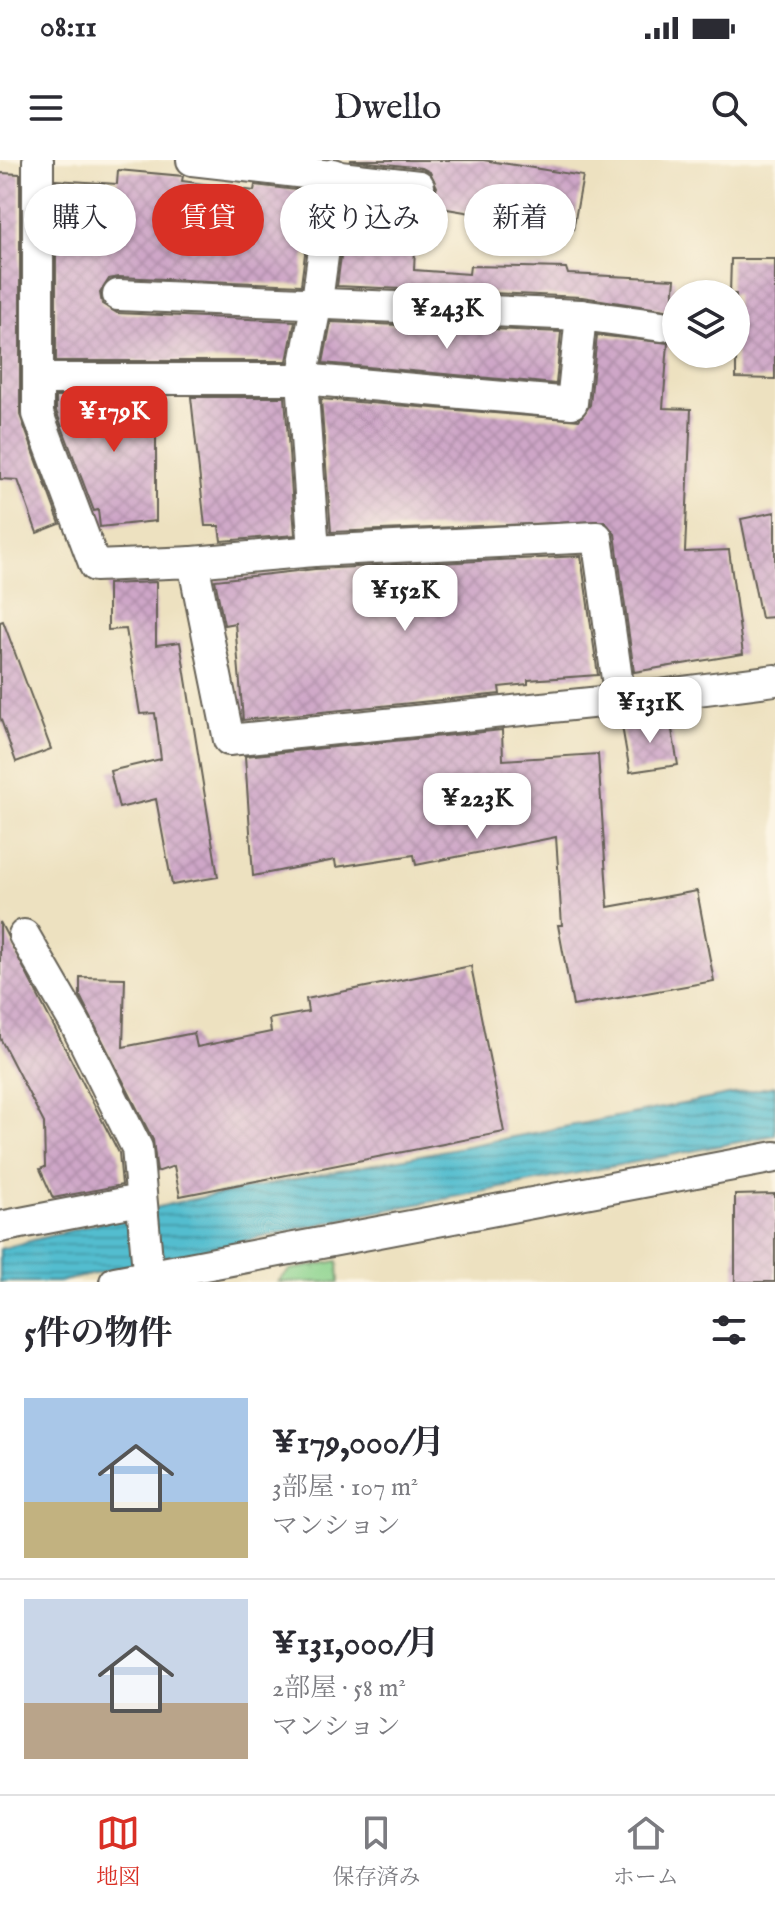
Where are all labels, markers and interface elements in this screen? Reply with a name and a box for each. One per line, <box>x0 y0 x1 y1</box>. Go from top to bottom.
text: 08:11 <box>40 9 97 47</box>
text: Dwello <box>334 85 441 131</box>
icon: menu <box>24 86 68 130</box>
icon: search <box>707 86 751 130</box>
chip: 購入 <box>24 184 136 256</box>
chip: 賃貸 <box>152 184 264 256</box>
chip: 絞り込み <box>280 184 448 256</box>
chip: 新着 <box>464 184 576 256</box>
map controls <box>662 280 750 368</box>
button: layers <box>662 280 750 368</box>
pin: ¥243K <box>391 283 503 351</box>
text: ¥243K <box>411 292 483 325</box>
pin: ¥179K <box>58 386 170 454</box>
text: ¥179K <box>79 395 149 428</box>
pin: ¥152K <box>349 565 461 633</box>
text: ¥152K <box>371 574 439 607</box>
pin: ¥131K <box>594 677 706 745</box>
text: ¥131K <box>617 686 683 719</box>
pin: ¥223K <box>421 773 533 841</box>
text: ¥223K <box>441 782 513 815</box>
icon: filters <box>707 1308 751 1352</box>
text: 5件の物件 <box>24 1313 172 1356</box>
text: ¥179,000/月 <box>272 1422 445 1465</box>
icon: home <box>88 1430 184 1526</box>
text: 3部屋 · 107 m² <box>272 1471 418 1504</box>
text: マンション <box>272 1510 401 1543</box>
text: ¥131,000/月 <box>272 1623 440 1666</box>
icon: home <box>88 1631 184 1727</box>
text: 2部屋 · 58 m² <box>272 1672 406 1705</box>
text: マンション <box>272 1711 401 1744</box>
tab: 地図 <box>96 1811 140 1892</box>
tab: 保存済み <box>332 1811 421 1892</box>
tab: ホーム <box>613 1811 679 1892</box>

